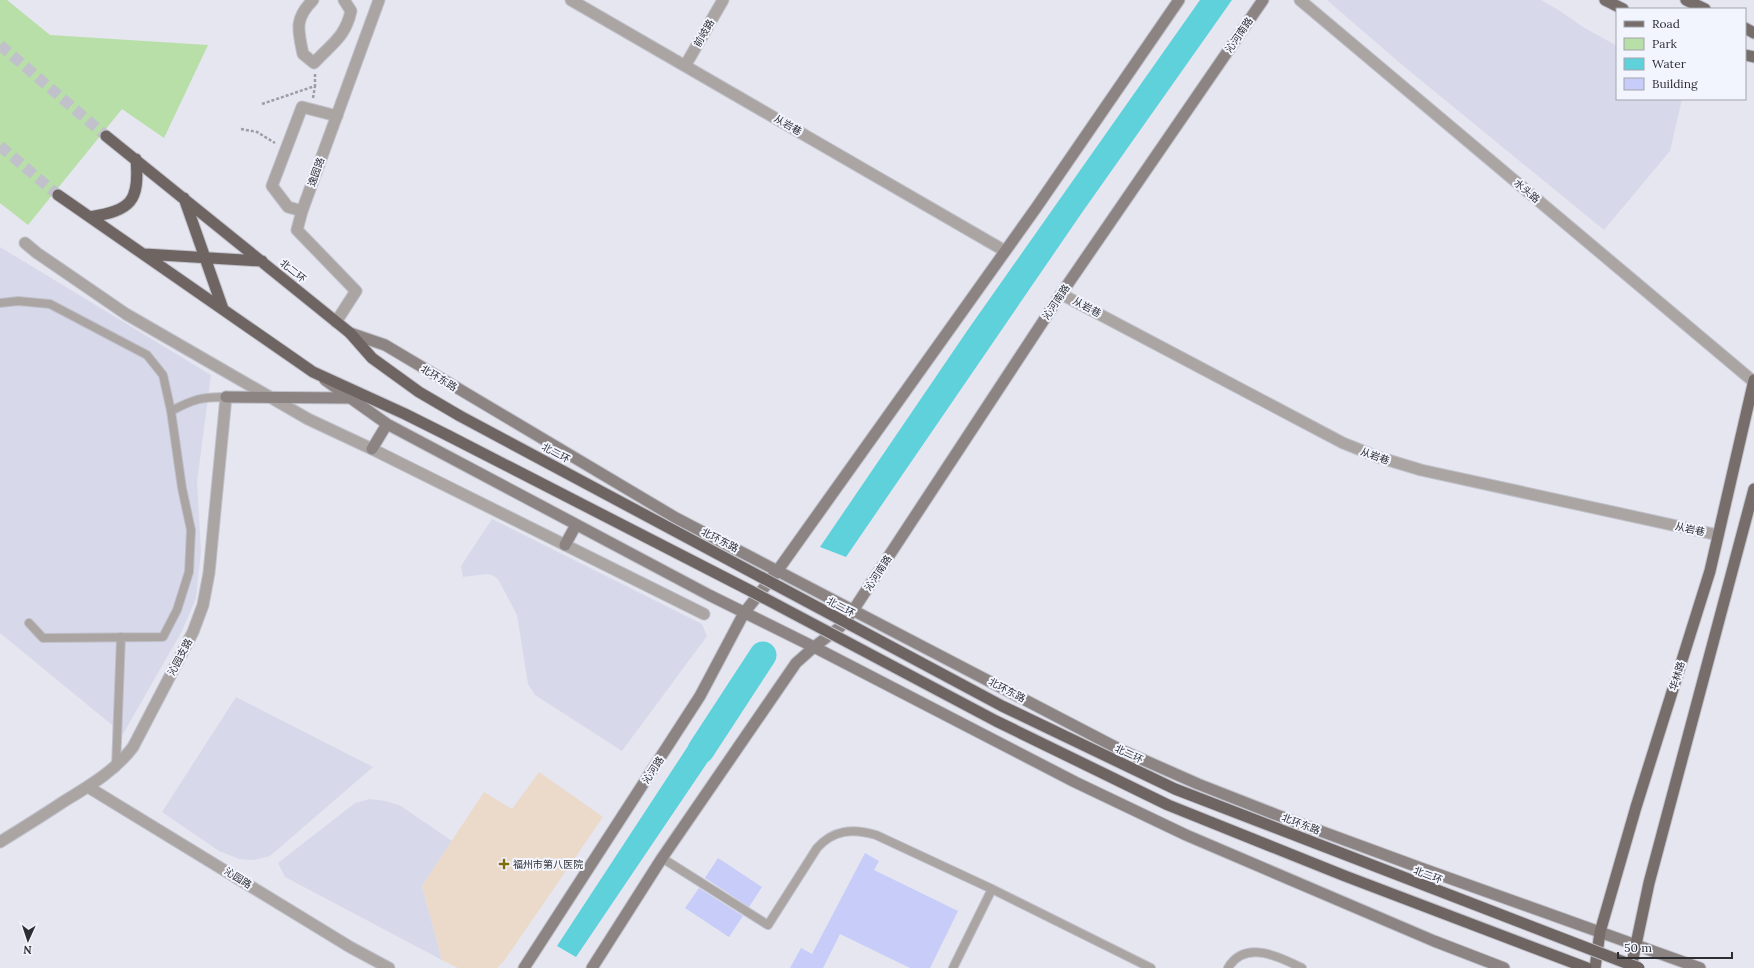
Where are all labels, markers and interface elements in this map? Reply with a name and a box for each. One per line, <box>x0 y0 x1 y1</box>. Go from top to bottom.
legend <box>1616 8 1746 100</box>
street label: 沁河南路 <box>1222 15 1256 55</box>
text: Road <box>1652 16 1680 31</box>
street label: 前岐路 <box>691 17 717 49</box>
text: Park <box>1652 36 1678 51</box>
text: Water <box>1652 56 1687 71</box>
text: Building <box>1652 76 1698 91</box>
street label: 从岩巷 <box>772 112 804 138</box>
street label: 逸园路 <box>305 156 327 188</box>
street label: 水头路 <box>1511 176 1543 206</box>
street label: 北二环 <box>277 257 309 285</box>
street label: 沁河南路 <box>1039 282 1073 322</box>
street label: 从岩巷 <box>1071 294 1103 320</box>
street label: 北环东路 <box>419 362 459 394</box>
street label: 北二环 <box>540 440 572 466</box>
street label: 从岩巷 <box>1359 445 1391 467</box>
street label: 从岩巷 <box>1674 520 1706 538</box>
street label: 北环东路 <box>699 525 741 555</box>
street label: 沁河南路 <box>862 553 894 593</box>
street label: 北二环 <box>825 594 857 620</box>
street label: 沁园支路 <box>165 636 195 678</box>
street label: 华林路 <box>1666 660 1688 692</box>
street label: 北环东路 <box>986 675 1028 705</box>
street label: 北二环 <box>1113 742 1145 766</box>
street label: 沁河路 <box>639 754 667 786</box>
street label: 北环东路 <box>1280 811 1322 837</box>
marker: 福州市第八医院 <box>498 858 510 870</box>
place label: 福州市第八医院 <box>513 858 583 871</box>
street label: 北二环 <box>1412 864 1444 886</box>
street label: 沁园路 <box>222 865 254 891</box>
north arrow <box>8 920 48 960</box>
scale bar <box>1618 934 1732 960</box>
text: 50 m <box>1624 940 1652 955</box>
text: N <box>22 943 32 957</box>

